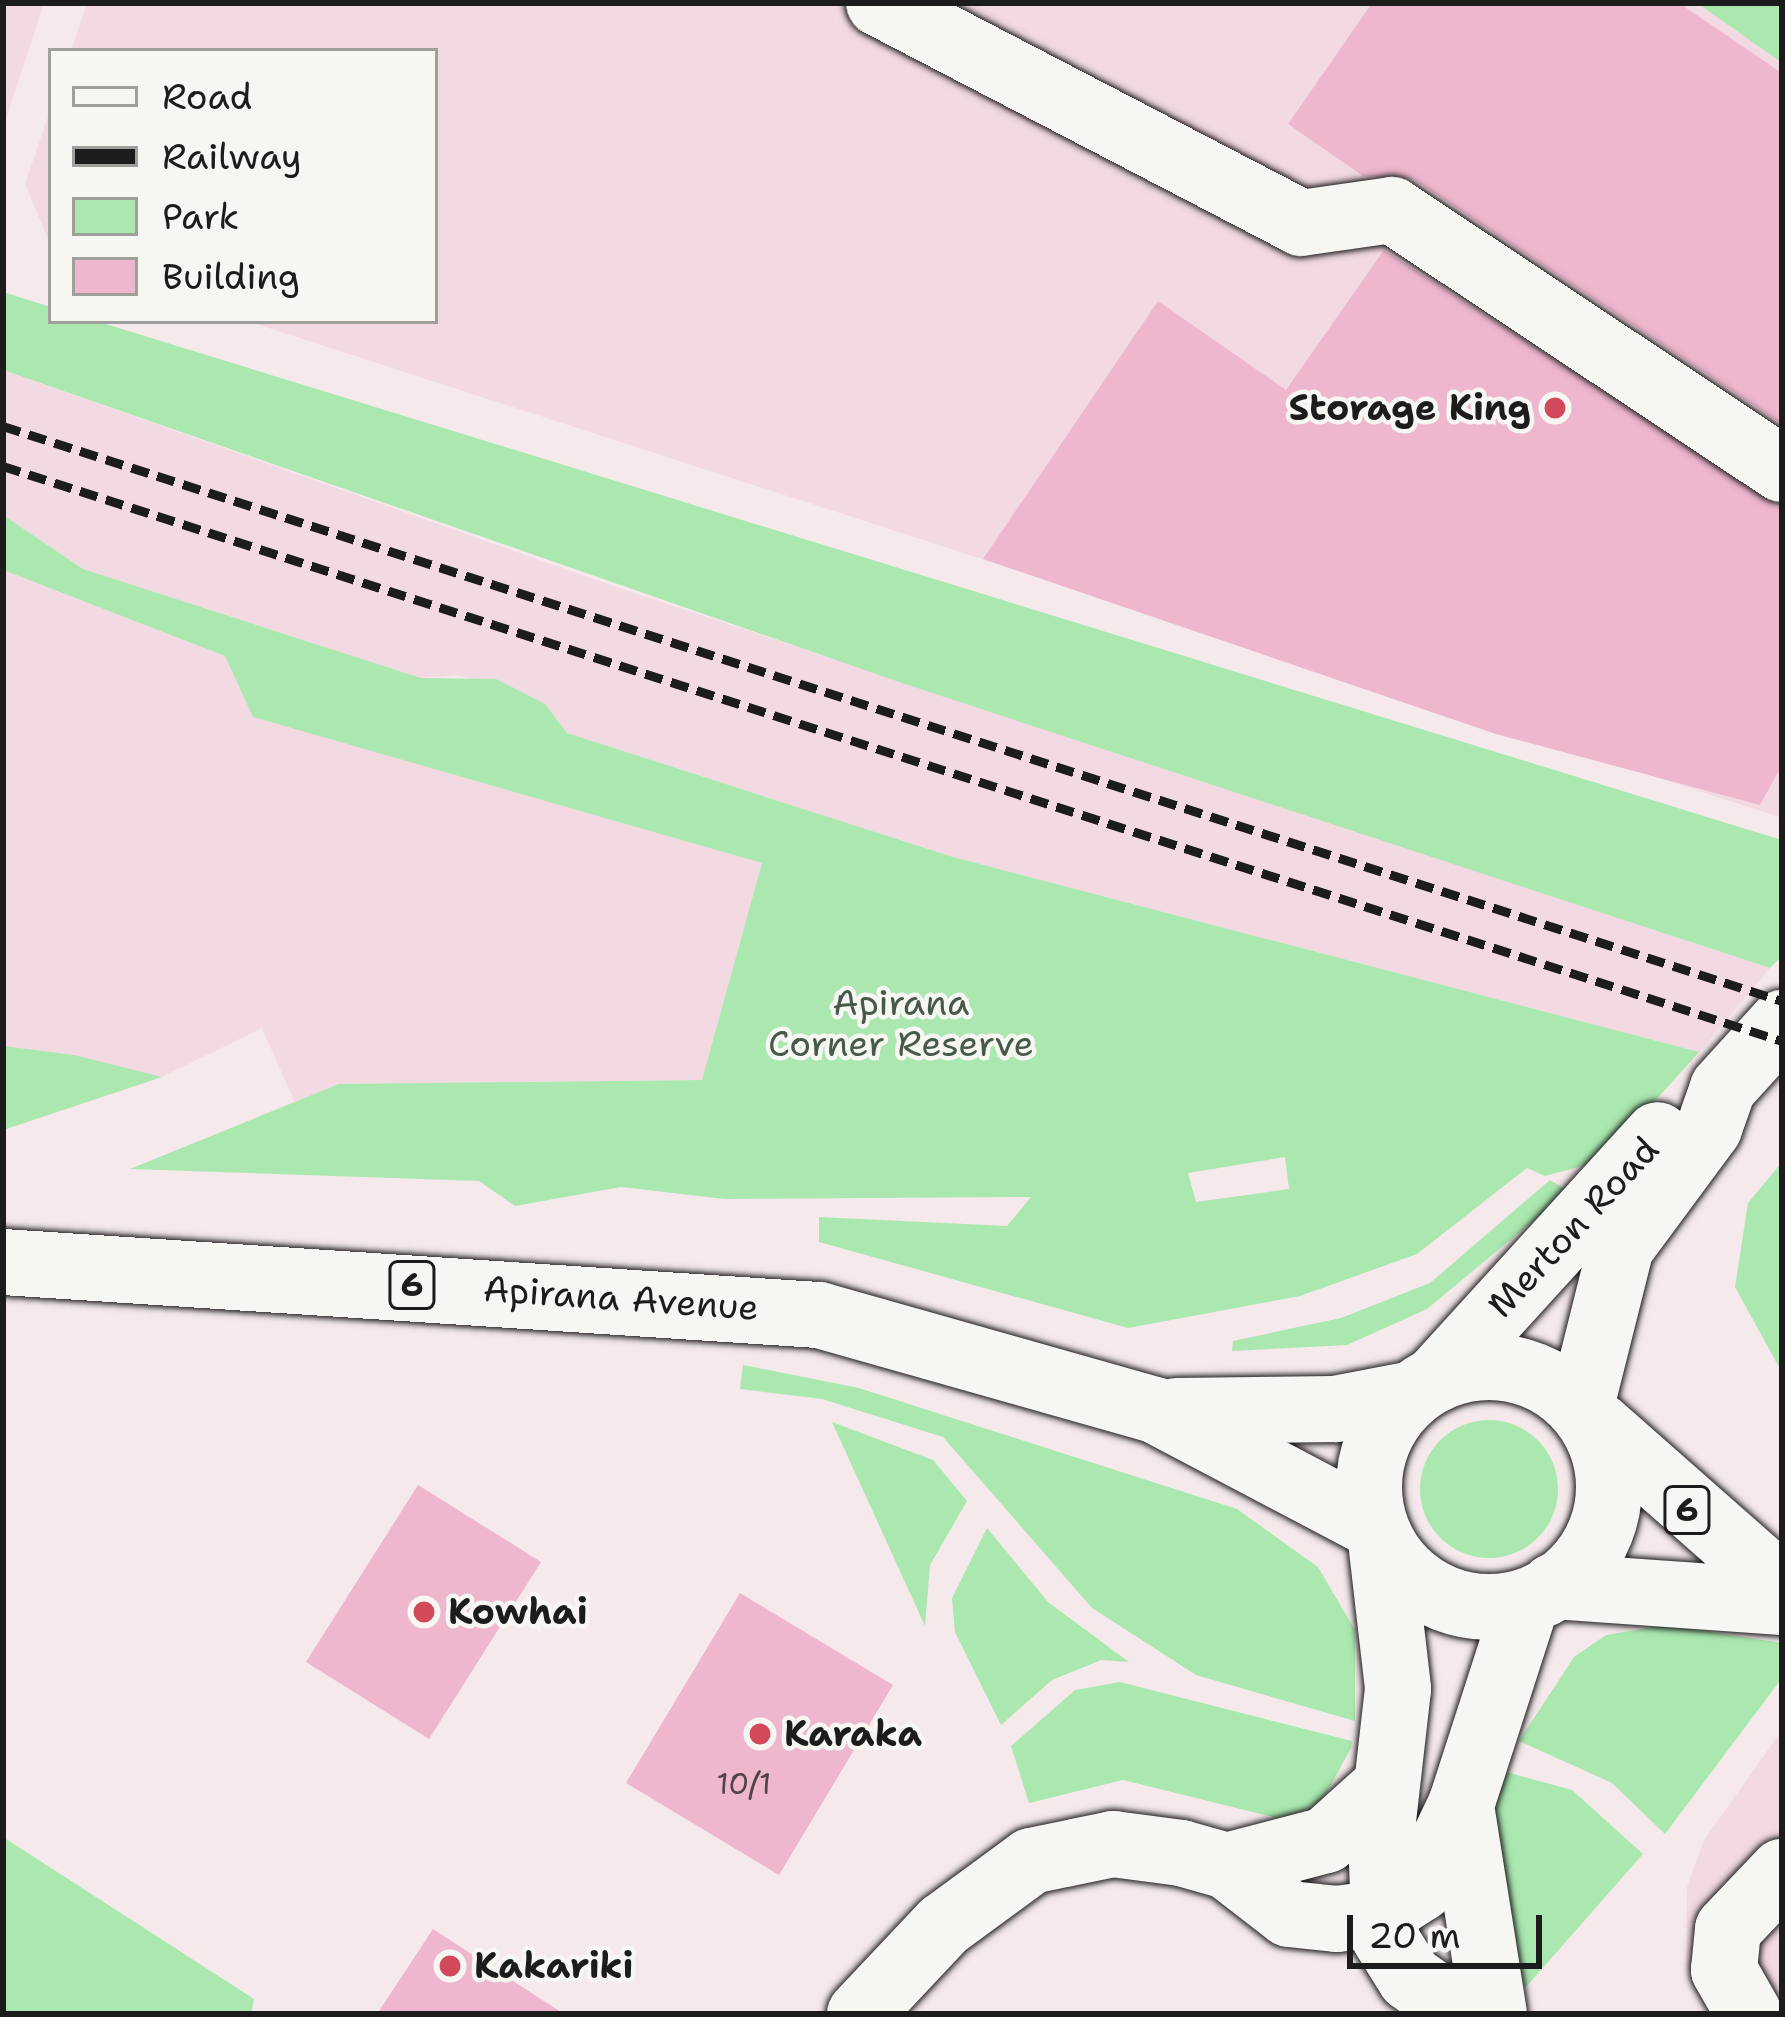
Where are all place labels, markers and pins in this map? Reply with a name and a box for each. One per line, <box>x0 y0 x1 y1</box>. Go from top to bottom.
place label: Storage King <box>1288 386 1531 430</box>
marker: Storage King <box>1542 395 1568 421</box>
place label: Kowhai <box>448 1590 588 1634</box>
marker: Kowhai <box>411 1599 437 1625</box>
place label: Karaka <box>784 1712 922 1756</box>
marker: Karaka <box>747 1721 773 1747</box>
place label: Kakariki <box>474 1944 633 1988</box>
marker: Kakariki <box>437 1953 463 1979</box>

